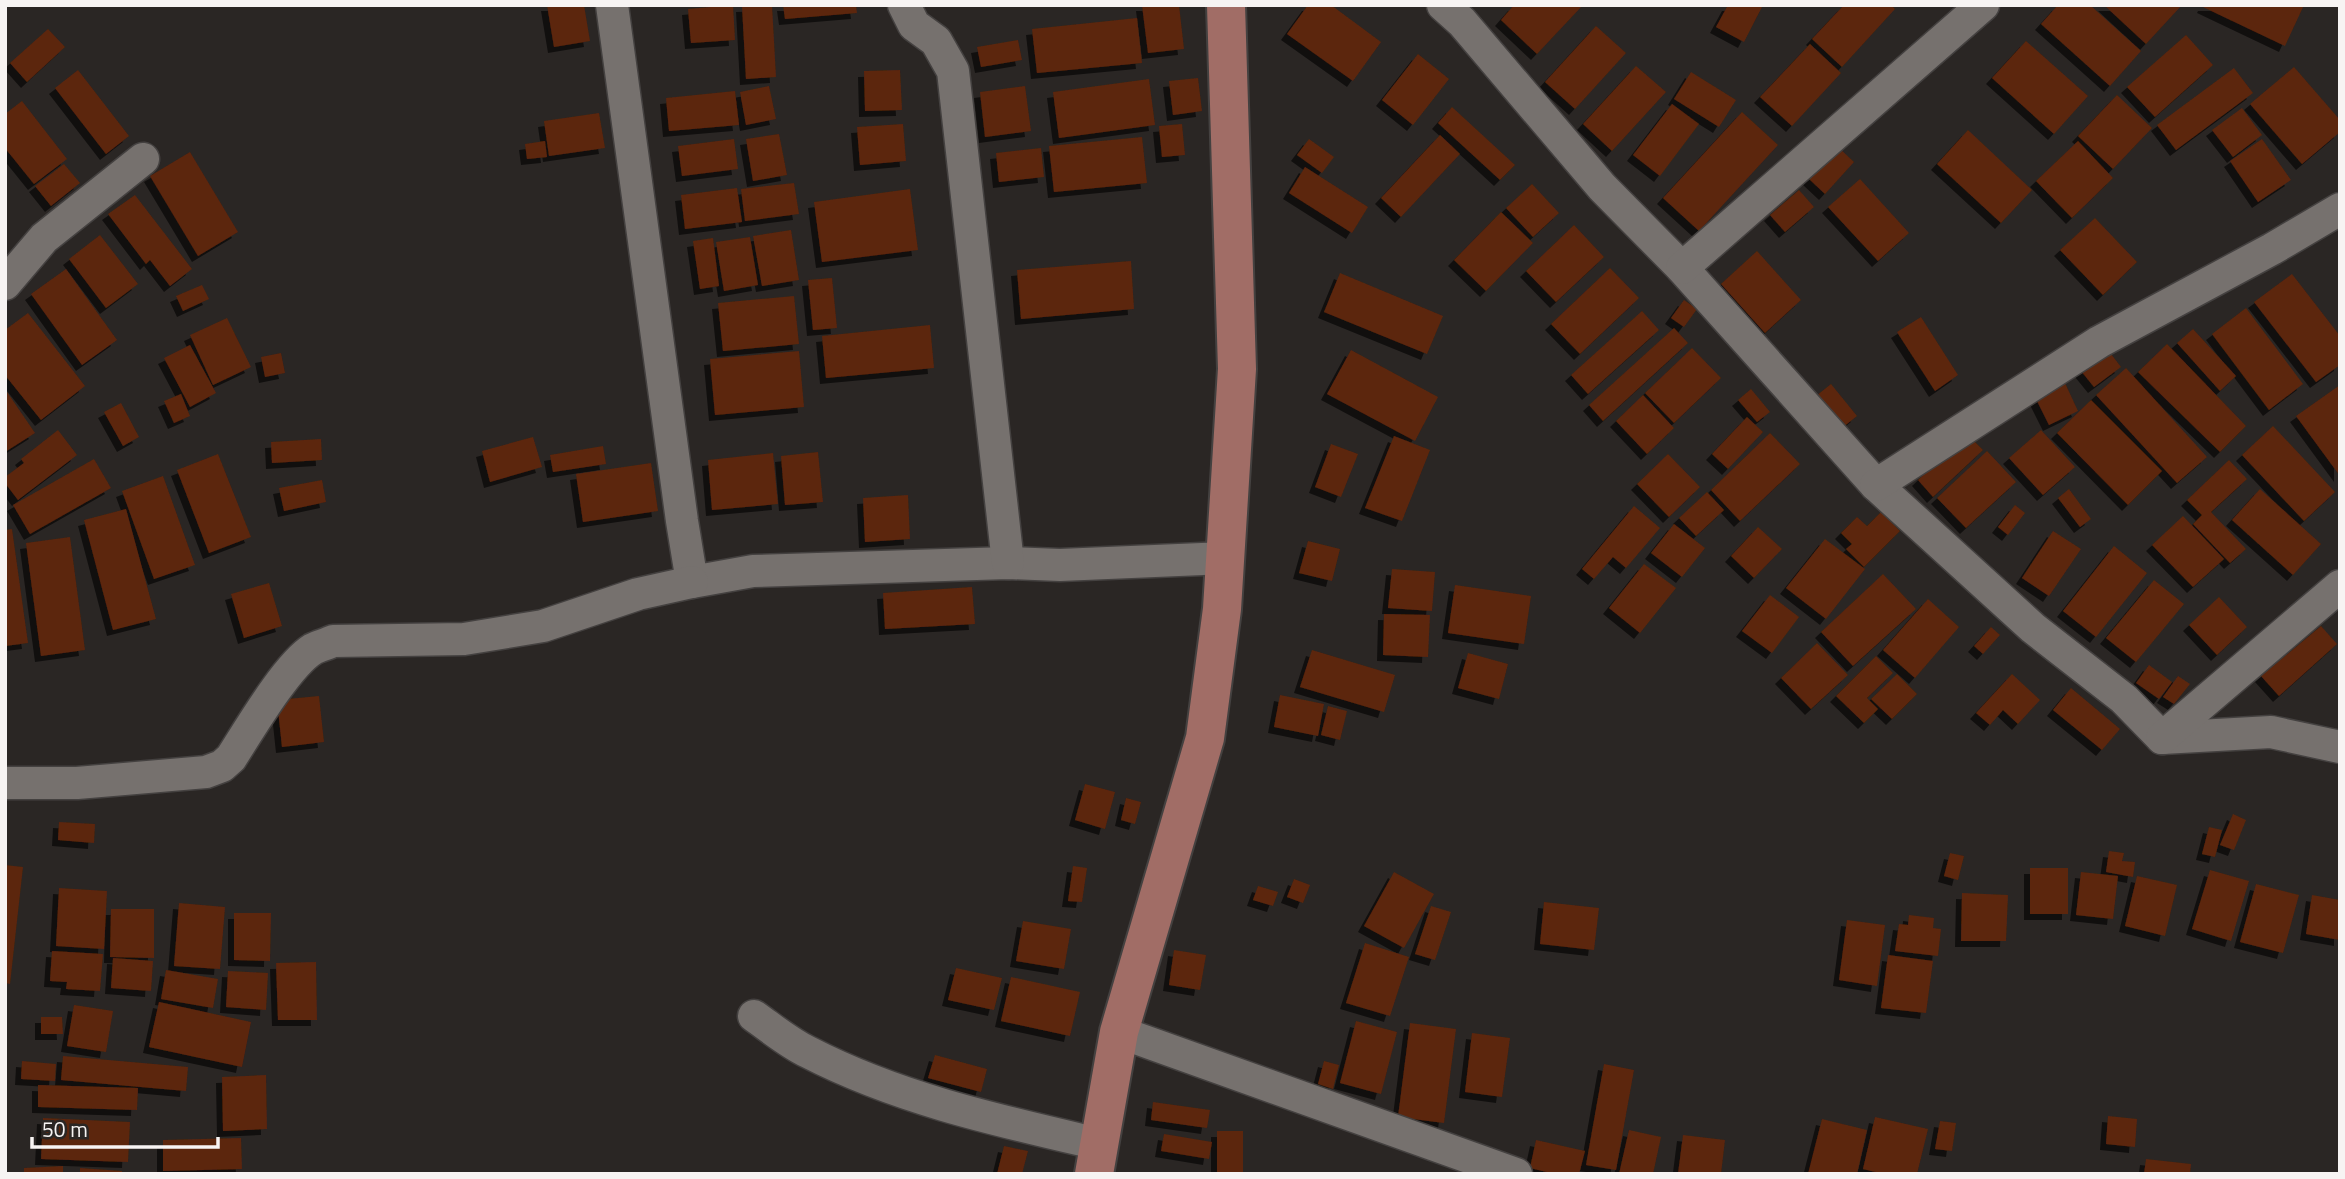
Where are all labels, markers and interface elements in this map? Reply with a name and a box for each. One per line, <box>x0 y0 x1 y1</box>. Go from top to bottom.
scale bar <box>32 1106 217 1150</box>
text: 50 m <box>42 1113 88 1145</box>

